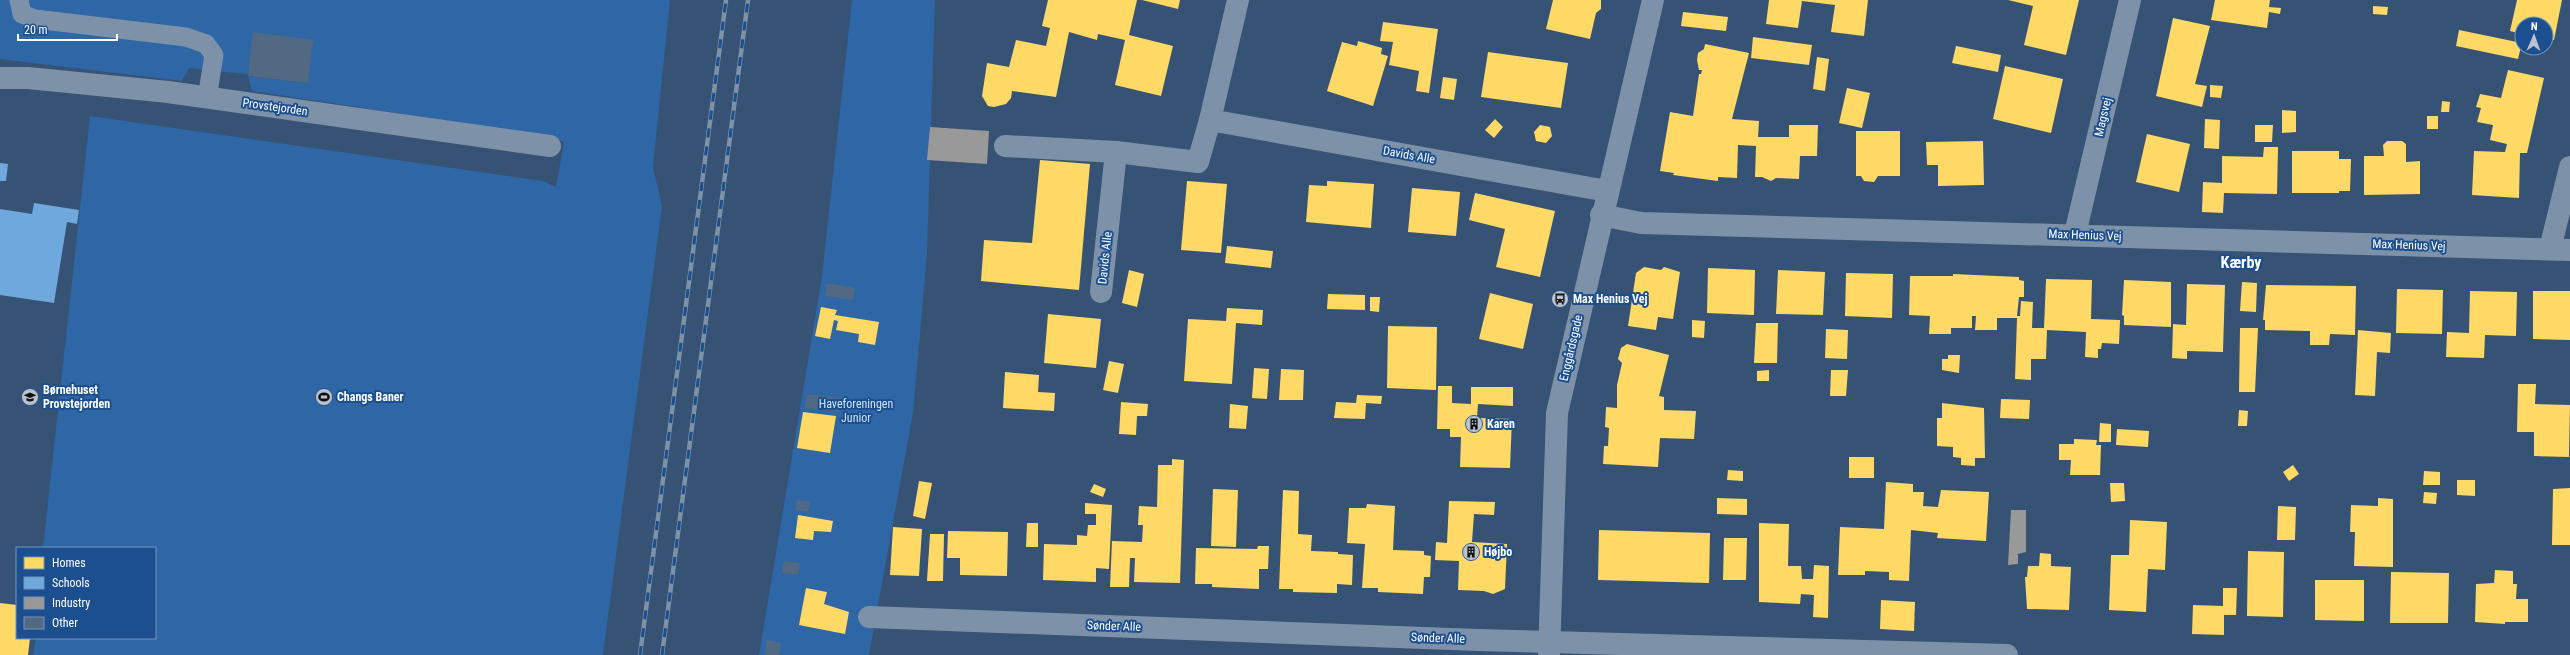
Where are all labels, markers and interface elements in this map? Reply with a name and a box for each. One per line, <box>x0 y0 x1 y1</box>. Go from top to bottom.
scale bar <box>18 16 117 42</box>
north arrow <box>2514 16 2554 56</box>
text: N <box>2531 20 2538 33</box>
text: 20 m <box>24 23 48 37</box>
street label: Provstejorden <box>242 96 309 119</box>
street label: Magsvej <box>2092 96 2114 138</box>
street label: Davids Alle <box>1382 144 1436 167</box>
street label: Max Henius Vej <box>2048 227 2122 243</box>
street label: Davids Alle <box>1095 231 1115 285</box>
street label: Max Henius Vej <box>2372 237 2446 253</box>
district label: Kærby <box>2221 253 2261 272</box>
bus stop icon: Max Henius Vej <box>1550 289 1570 309</box>
place label: Max Henius Vej <box>1573 292 1648 306</box>
street label: Enggårdsgade <box>1557 313 1586 382</box>
place label: Børnehuset Provstejorden <box>43 383 110 411</box>
school or university icon: Børnehuset Provstejorden <box>20 387 40 407</box>
sports icon: Changs Baner <box>314 387 334 407</box>
place label: Changs Baner <box>337 390 404 404</box>
park label: Haveforeningen Junior <box>819 397 893 425</box>
building icon: Karen <box>1464 414 1484 434</box>
place label: Karen <box>1487 417 1515 431</box>
building icon: Højbo <box>1461 542 1481 562</box>
place label: Højbo <box>1484 545 1512 559</box>
legend <box>16 547 156 639</box>
text: Homes <box>52 556 86 570</box>
text: Schools <box>52 576 90 590</box>
text: Industry <box>52 596 90 610</box>
text: Other <box>52 616 78 630</box>
street label: Sønder Alle <box>1087 618 1142 634</box>
street label: Sønder Alle <box>1411 630 1466 646</box>

